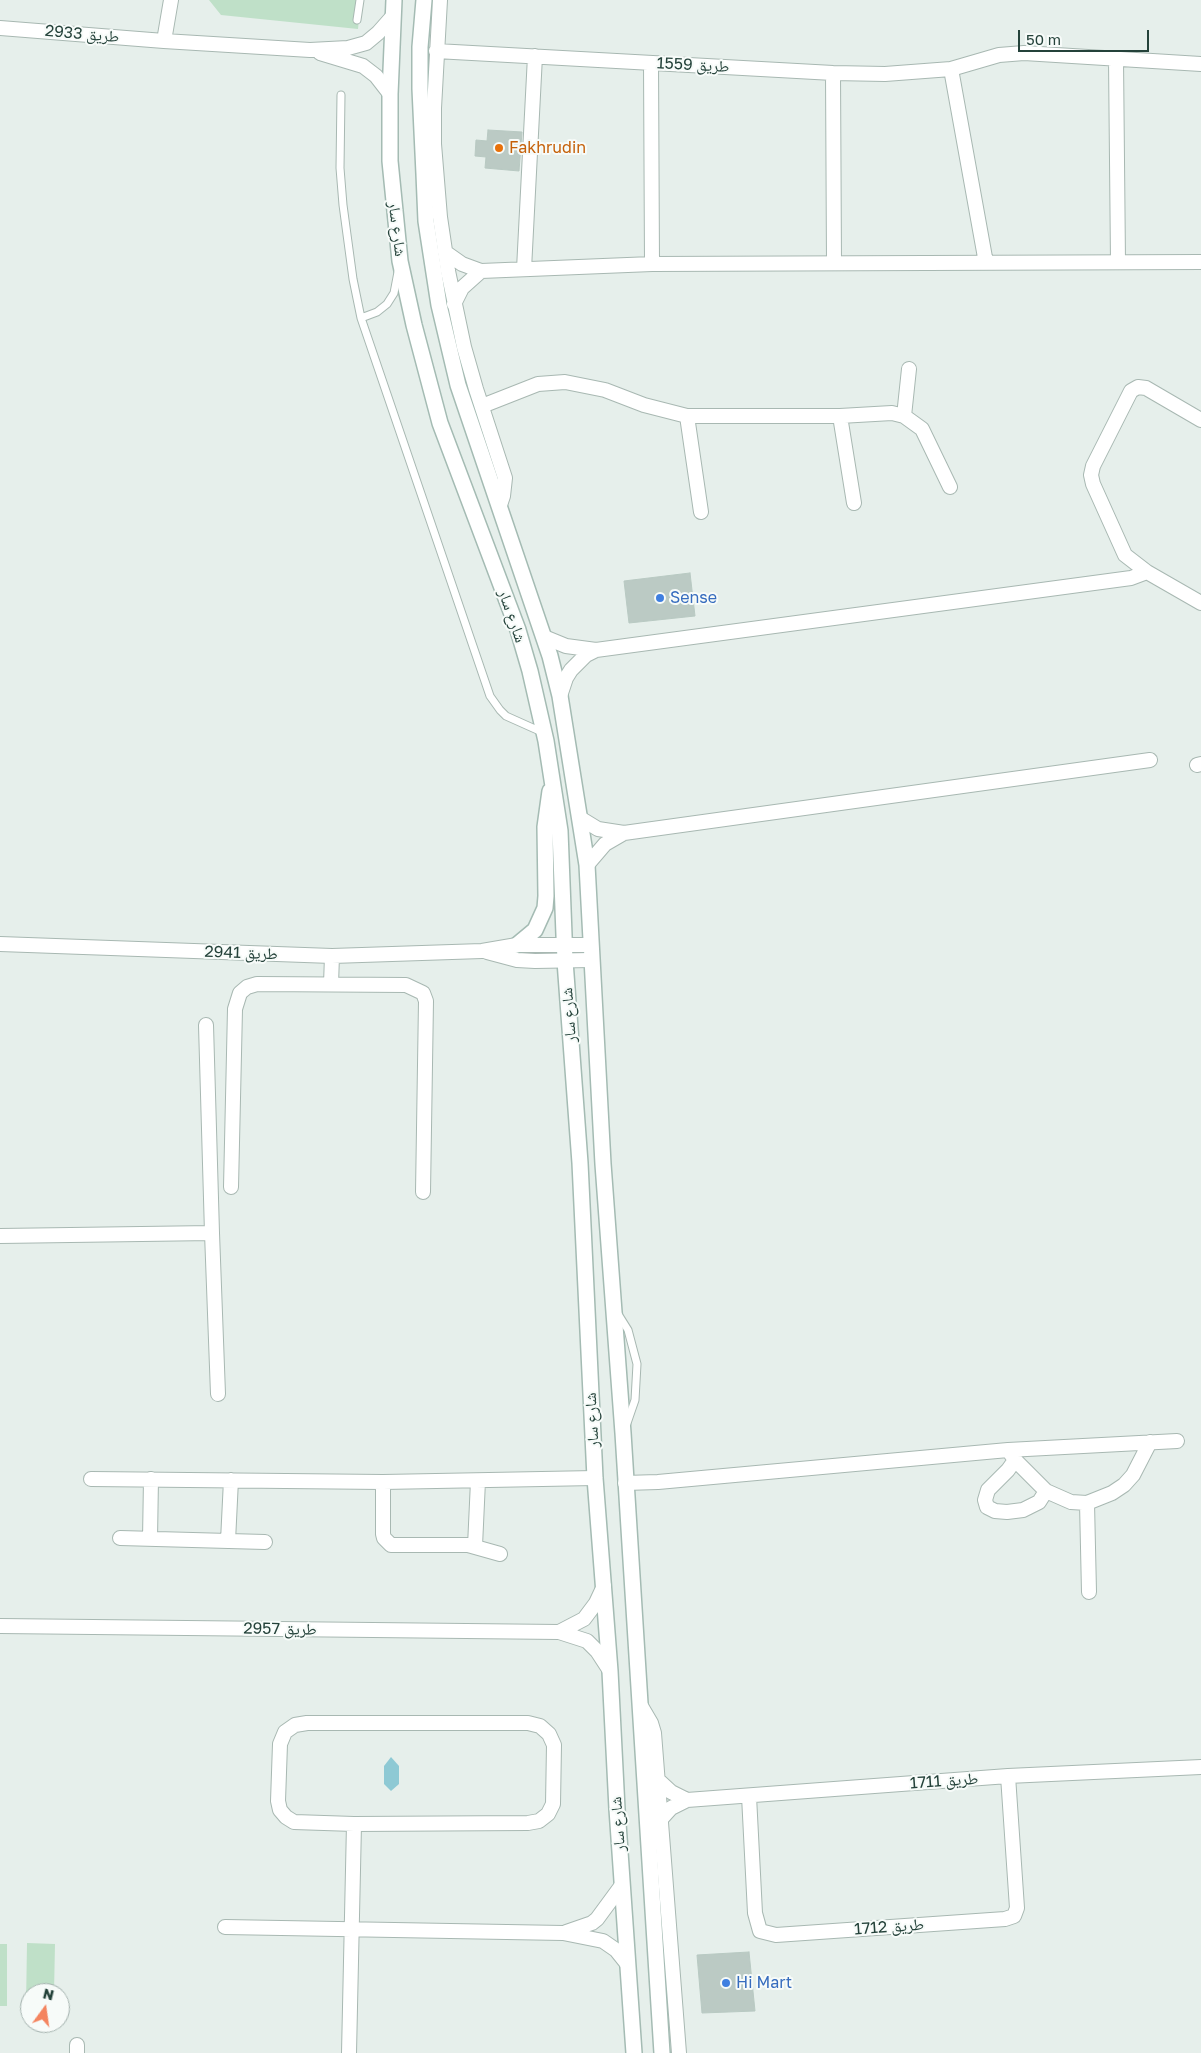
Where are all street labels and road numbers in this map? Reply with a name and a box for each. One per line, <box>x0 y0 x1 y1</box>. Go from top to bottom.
street label: طريق 2933 <box>44 21 120 47</box>
street label: طريق 1559 <box>656 54 730 76</box>
street label: شارع سار <box>384 200 410 258</box>
street label: شارع سار <box>494 587 530 645</box>
street label: طريق 2941 <box>204 942 278 964</box>
street label: شارع سار <box>557 987 581 1043</box>
street label: شارع سار <box>581 1392 603 1448</box>
street label: طريق 2957 <box>243 1619 317 1639</box>
street label: طريق 1711 <box>909 1769 979 1793</box>
street label: شارع سار <box>606 1796 630 1852</box>
street label: طريق 1712 <box>853 1915 925 1939</box>

